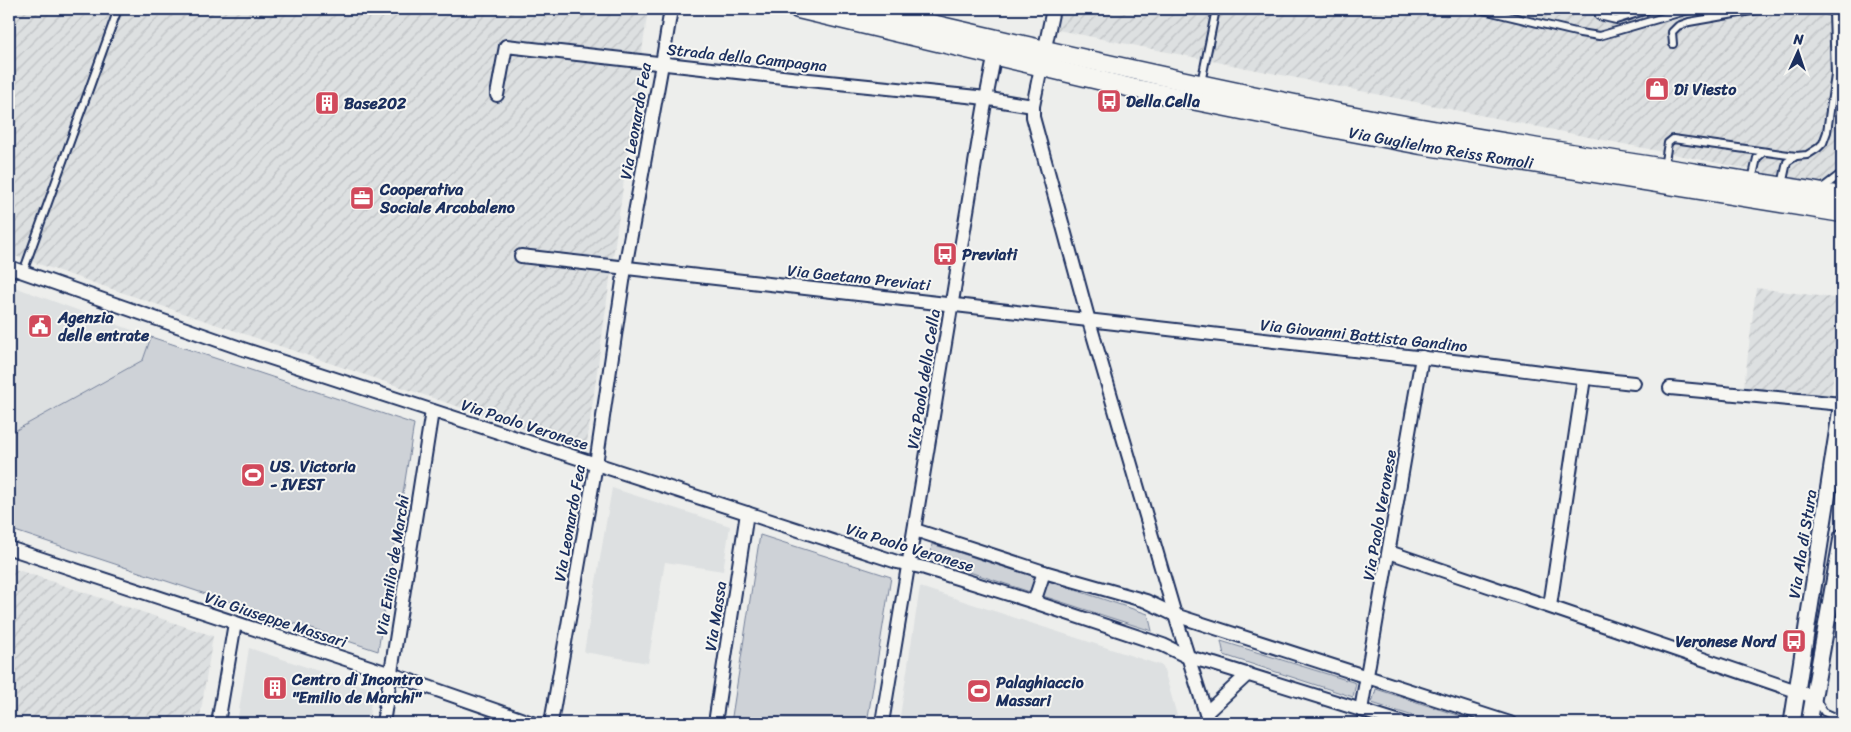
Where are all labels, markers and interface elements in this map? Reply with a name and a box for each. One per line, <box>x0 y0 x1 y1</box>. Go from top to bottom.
text: N <box>1792 27 1804 52</box>
north arrow <box>1774 28 1824 78</box>
street label: Strada della Campagna <box>665 35 829 80</box>
street label: Via Leonardo Fea <box>611 59 660 182</box>
place label: Di Viesto <box>1674 75 1737 104</box>
shop icon: Di Viesto <box>1644 76 1670 102</box>
place label: Della Cella <box>1126 87 1200 116</box>
bus stop icon: Della Cella <box>1096 88 1122 114</box>
place label: Base202 <box>344 89 407 118</box>
building icon: Base202 <box>314 90 340 116</box>
street label: Via Guglielmo Reiss Romoli <box>1346 118 1536 178</box>
place label: Cooperativa Sociale Arcobaleno <box>379 175 516 222</box>
office icon: Cooperativa Sociale Arcobaleno <box>349 185 375 211</box>
place label: Previati <box>962 240 1019 269</box>
bus stop icon: Previati <box>932 241 958 267</box>
street label: Via Gaetano Previati <box>786 256 933 299</box>
place label: Agenzia delle entrate <box>57 303 150 350</box>
street label: Via Paolo della Cella <box>898 307 949 451</box>
street label: Via Giovanni Battista Gandino <box>1259 310 1469 361</box>
public building icon: Agenzia delle entrate <box>27 313 53 339</box>
street label: Via Paolo Veronese <box>457 390 593 459</box>
street label: Via Paolo Veronese <box>1354 447 1405 583</box>
place label: US. Victoria - IVEST <box>270 452 356 499</box>
street label: Via Leonardo Fea <box>545 461 594 584</box>
sports icon: US. Victoria - IVEST <box>240 462 266 488</box>
street label: Via Ala di Stura <box>1780 487 1825 601</box>
street label: Via Emilio de Marchi <box>367 492 418 637</box>
street label: Via Paolo Veronese <box>842 514 978 581</box>
street label: Via Massa <box>696 579 735 653</box>
street label: Via Giuseppe Massari <box>201 583 351 656</box>
place label: Veronese Nord <box>1675 627 1778 656</box>
bus stop icon: Veronese Nord <box>1781 628 1807 654</box>
place label: Centro di Incontro "Emilio de Marchi" <box>291 665 424 712</box>
place label: Palaghiaccio Massari <box>995 668 1084 715</box>
building icon: Centro di Incontro "Emilio de Marchi" <box>262 675 288 701</box>
sports icon: Palaghiaccio Massari <box>966 678 992 704</box>

